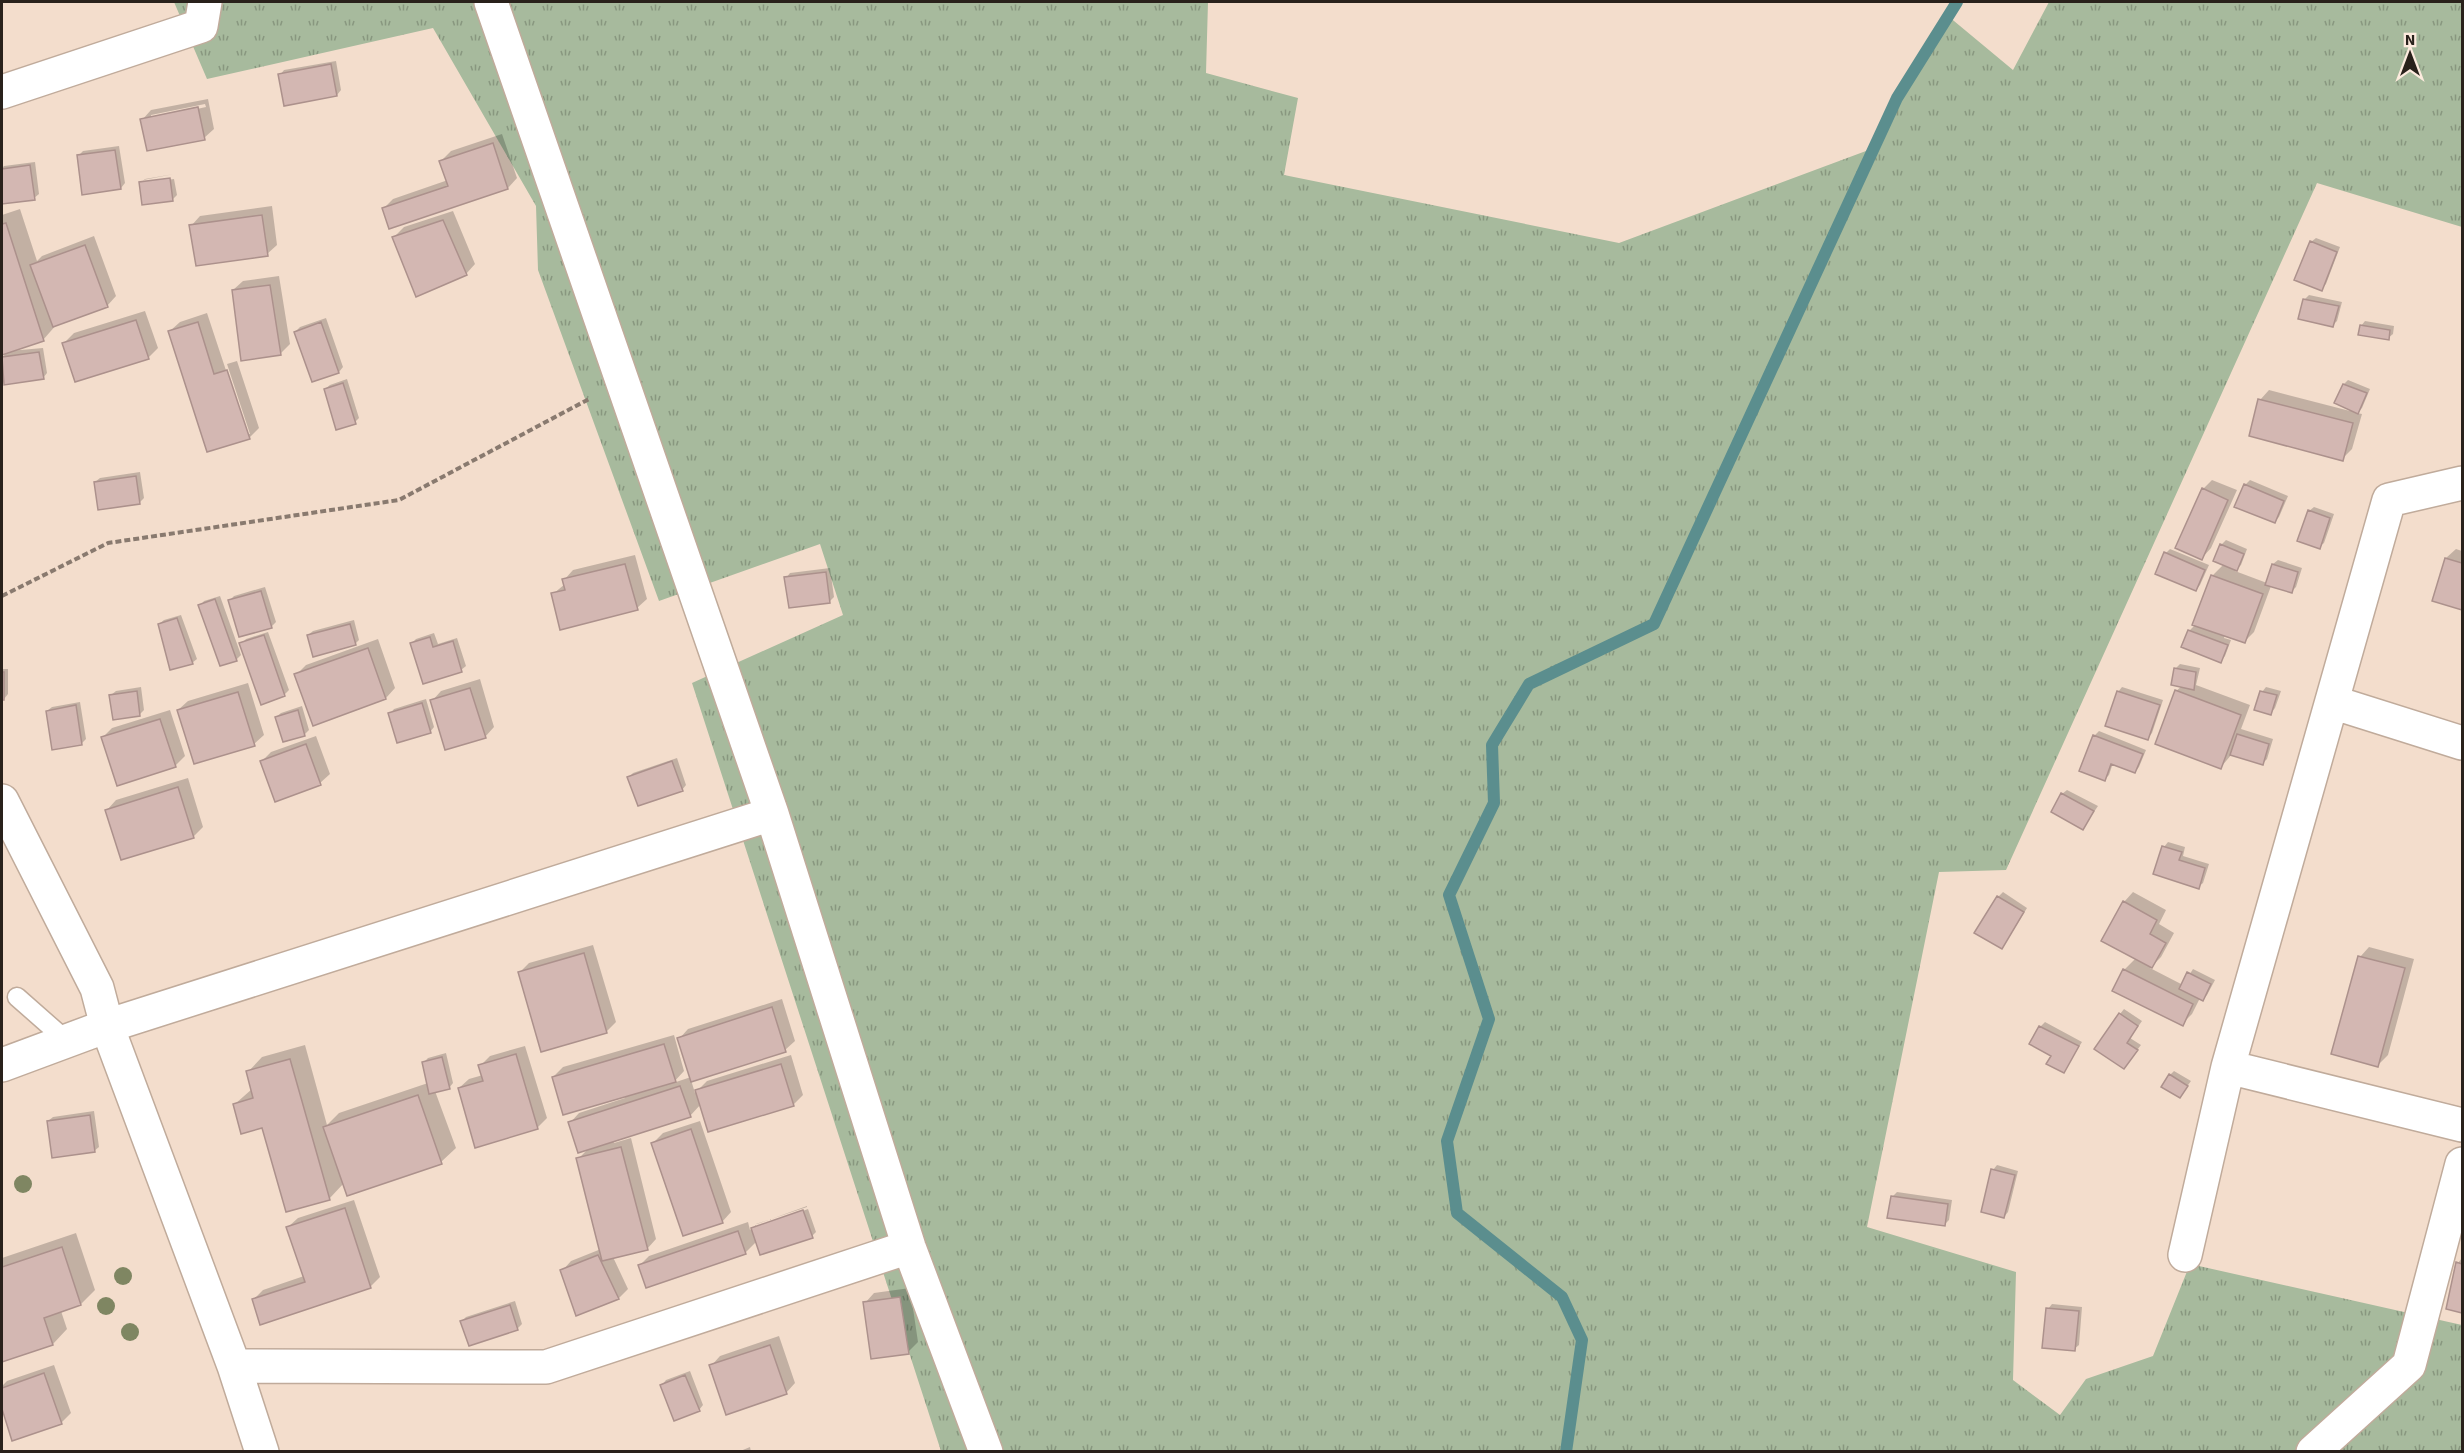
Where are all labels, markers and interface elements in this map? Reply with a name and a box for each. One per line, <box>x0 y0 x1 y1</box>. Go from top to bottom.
north arrow <box>2380 24 2440 84</box>
text: N <box>2405 29 2415 51</box>

